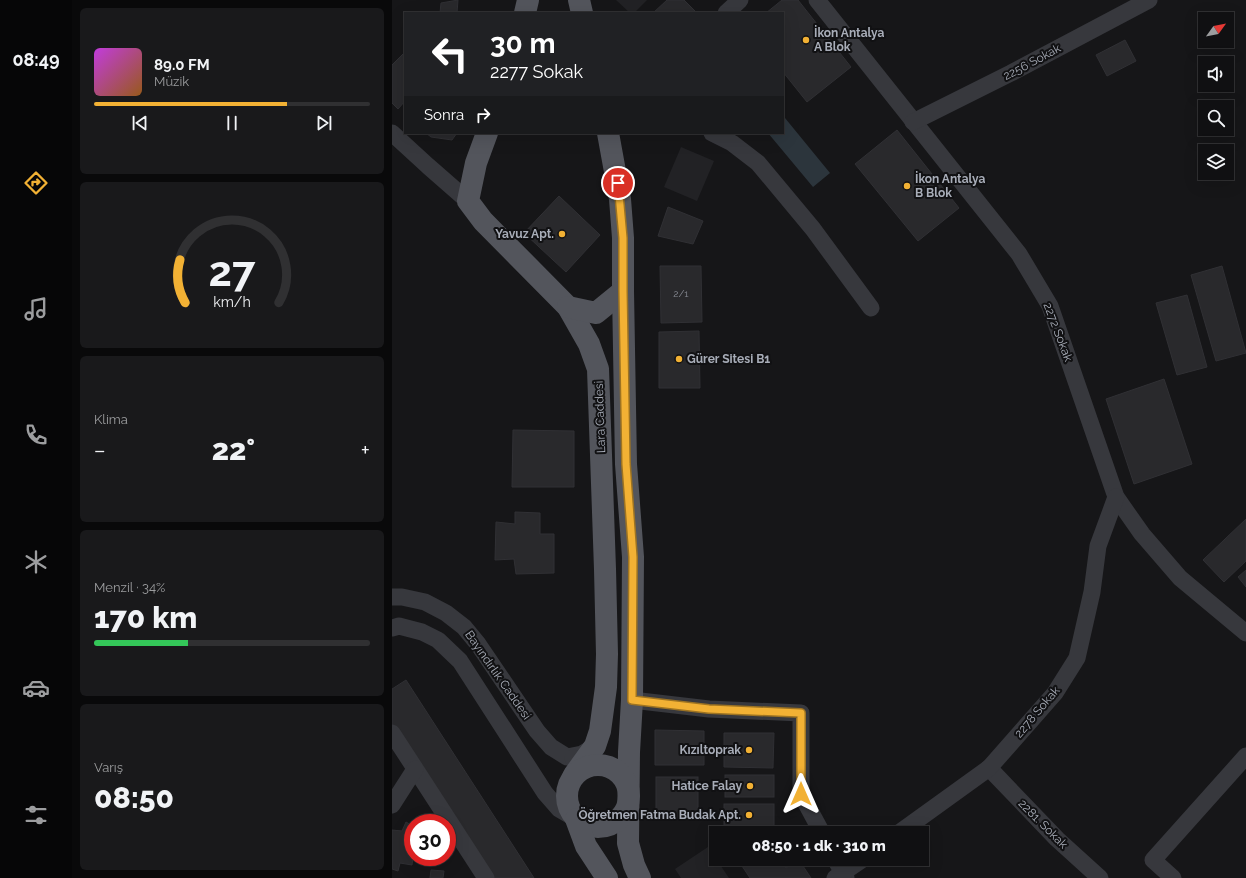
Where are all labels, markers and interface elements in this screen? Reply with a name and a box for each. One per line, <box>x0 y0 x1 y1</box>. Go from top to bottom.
north arrow <box>1198 12 1234 48</box>
map controls <box>1198 12 1234 180</box>
place label: İkon Antalya A Blok <box>814 25 885 54</box>
text: 30 m <box>490 27 556 60</box>
icon: left <box>424 28 476 80</box>
marker: İkon Antalya A Blok <box>801 35 811 45</box>
street label: 2256 Sokak <box>1001 41 1064 83</box>
text: 08:49 <box>12 49 60 70</box>
text: 89.0 FM <box>154 56 210 74</box>
button: sound <box>1198 56 1234 92</box>
text: 2277 Sokak <box>490 61 583 82</box>
text: Müzik <box>154 74 189 89</box>
button: search <box>1198 100 1234 136</box>
icon: right <box>472 104 494 126</box>
text: Sonra <box>424 106 464 124</box>
icon: previous <box>129 112 151 134</box>
icon: pause <box>221 112 243 134</box>
icon: next <box>313 112 335 134</box>
button: layers <box>1198 144 1234 180</box>
pin <box>601 166 635 200</box>
icon: directions <box>22 169 50 197</box>
place label: İkon Antalya B Blok <box>915 171 986 200</box>
icon: arrive <box>607 172 629 194</box>
marker: İkon Antalya B Blok <box>902 181 912 191</box>
place label: Yavuz Apt. <box>495 227 554 241</box>
marker: Yavuz Apt. <box>557 229 567 239</box>
text: 27 <box>209 247 256 296</box>
house number: 2/1 <box>673 288 689 299</box>
text: km/h <box>213 294 251 310</box>
icon: music <box>22 295 50 323</box>
street label: 2272 Sokak <box>1040 301 1076 364</box>
place label: Gürer Sitesi B1 <box>687 352 770 366</box>
marker: Gürer Sitesi B1 <box>674 354 684 364</box>
street label: Lara Caddesi <box>592 381 608 453</box>
text: Klima <box>94 412 128 427</box>
icon: phone <box>22 421 50 449</box>
text: 22° <box>212 432 255 467</box>
text: − <box>94 437 106 463</box>
text: + <box>361 437 370 463</box>
icon: climate <box>22 548 50 576</box>
text: Menzil · 34% <box>94 580 165 595</box>
text: 170 km <box>94 600 197 635</box>
street label: Bayındırlık Caddesi <box>462 628 534 722</box>
icon: car <box>22 674 50 702</box>
street label: 2278 Sokak <box>1011 683 1063 741</box>
place label: Kızıltoprak <box>680 743 741 757</box>
marker: Kızıltoprak <box>744 745 754 755</box>
text: Varış <box>94 760 123 775</box>
position arrow <box>780 773 822 815</box>
place label: Hatice Falay <box>672 779 742 793</box>
text: 08:50 <box>94 780 174 815</box>
marker: Hatice Falay <box>745 781 755 791</box>
street label: 2281. Sokak <box>1016 797 1071 852</box>
icon: filters <box>22 801 50 829</box>
place label: Öğretmen Fatma Budak Apt. <box>579 807 741 822</box>
marker: Öğretmen Fatma Budak Apt. <box>744 810 754 820</box>
speed limit sign: 30 <box>404 814 456 866</box>
text: 08:50 · 1 dk · 310 m <box>752 837 886 855</box>

